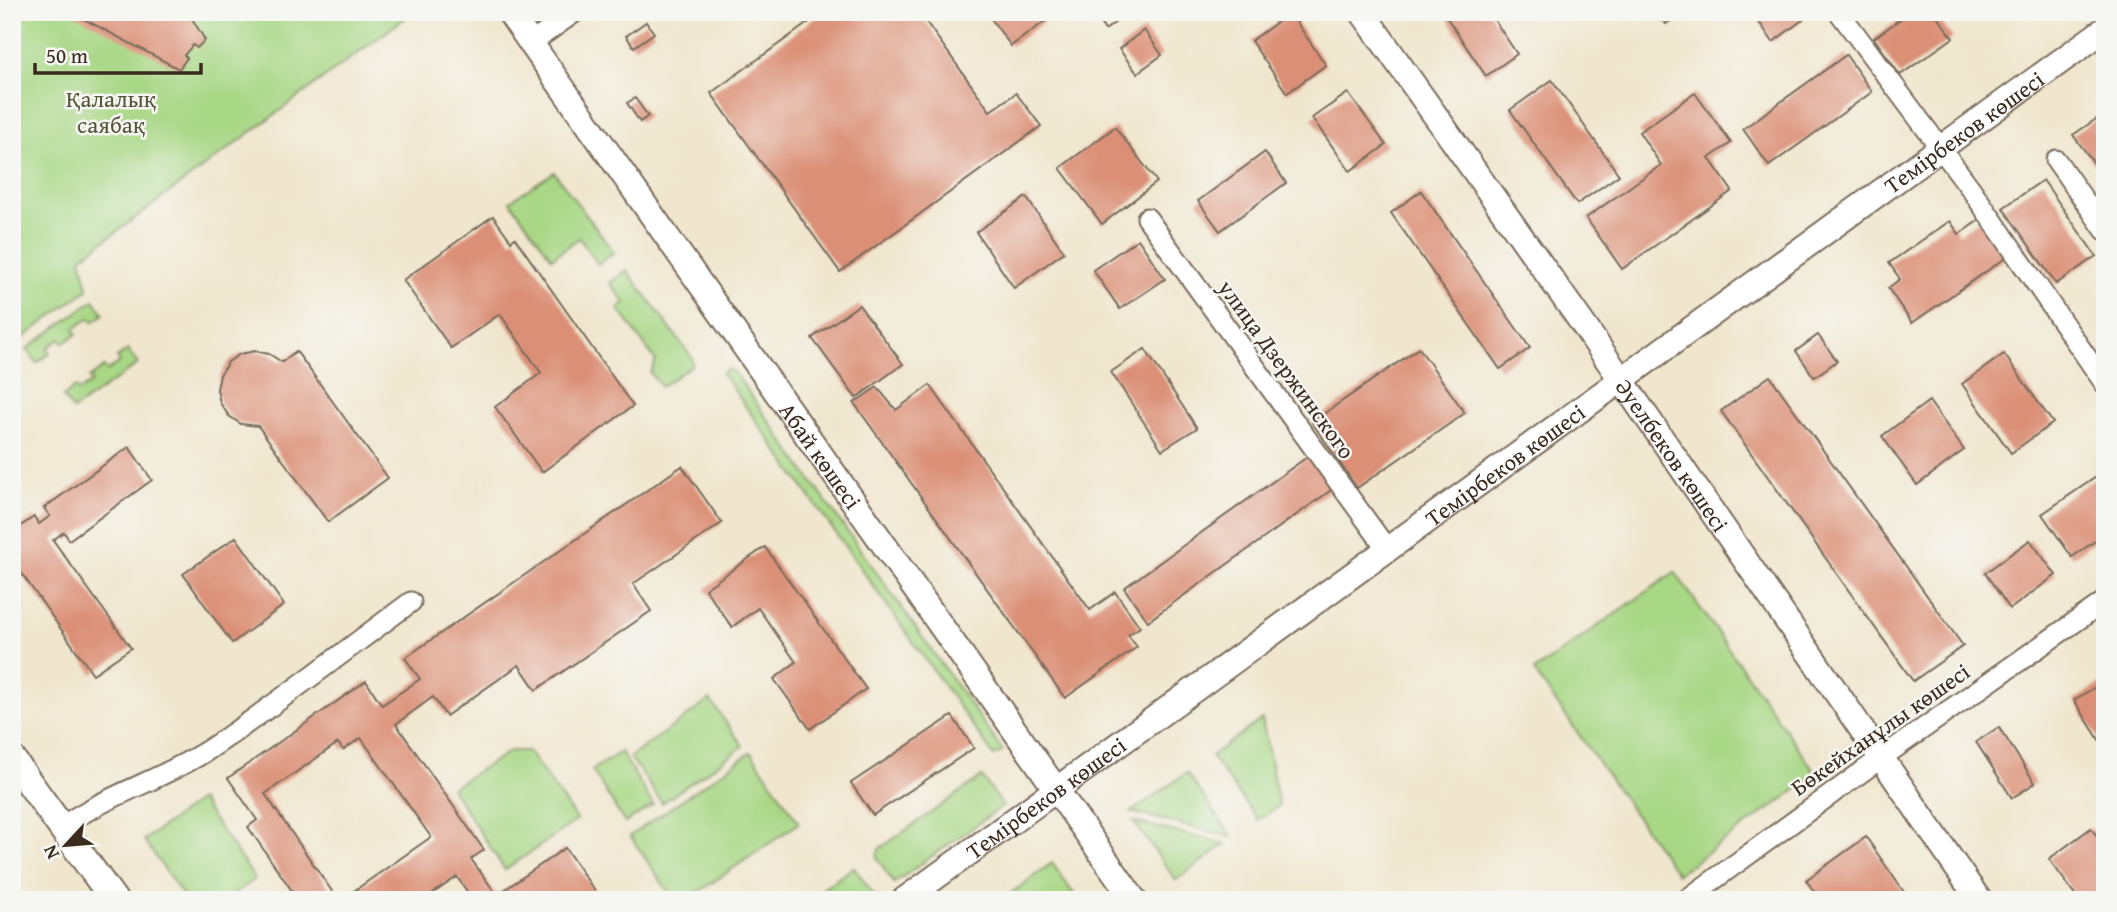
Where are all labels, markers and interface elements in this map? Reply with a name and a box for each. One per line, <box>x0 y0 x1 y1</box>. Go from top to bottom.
scale bar <box>35 32 201 76</box>
text: 50 m <box>46 40 88 71</box>
street label: Темірбеков көшесі <box>1877 62 2050 201</box>
park label: Қалалық саябақ <box>66 82 157 141</box>
street label: улица Дзержинского <box>1210 272 1363 465</box>
street label: Әуелбеков көшесі <box>1608 372 1737 538</box>
street label: Абай көшесі <box>772 395 870 515</box>
street label: Темірбеков көшесі <box>1418 395 1591 534</box>
street label: Бөкейханұлы көшесі <box>1784 655 1976 803</box>
street label: Темірбеков көшесі <box>959 728 1132 867</box>
north arrow <box>32 810 102 880</box>
text: N <box>35 840 66 864</box>

